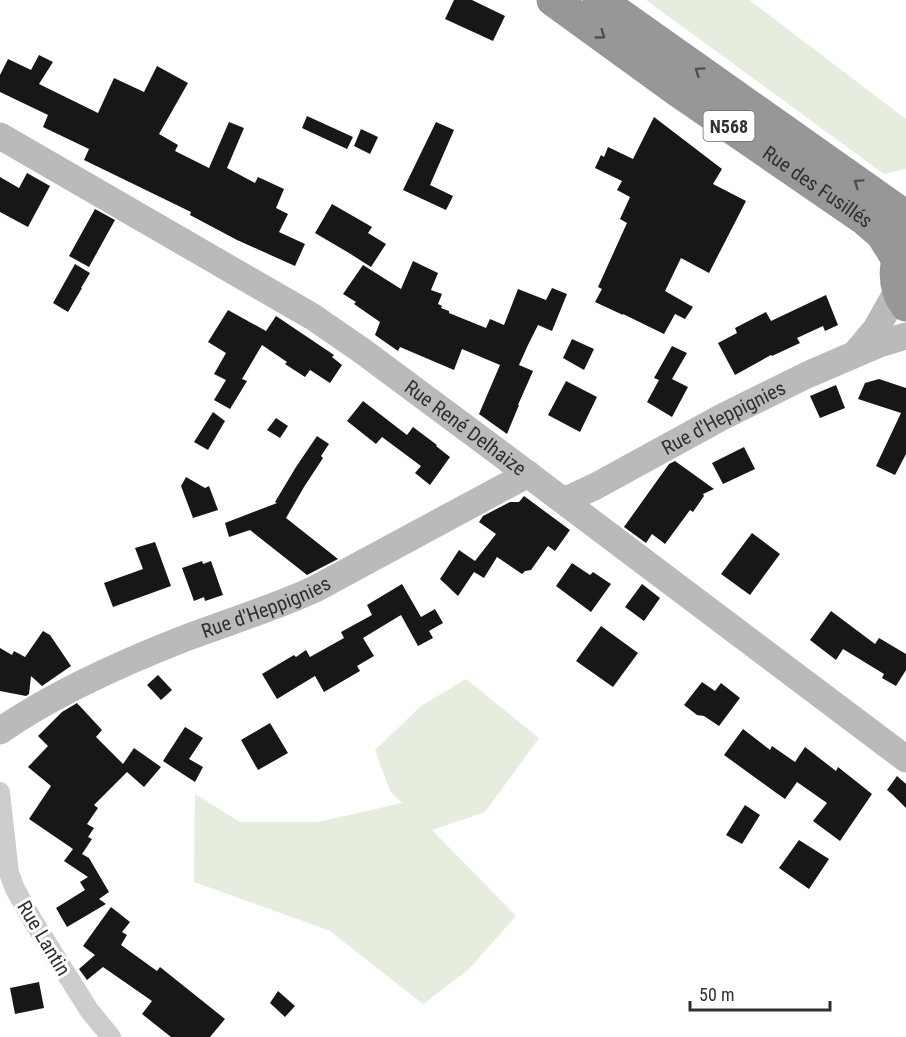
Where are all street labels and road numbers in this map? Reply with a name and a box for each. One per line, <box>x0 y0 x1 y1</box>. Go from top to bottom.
road number: N568 <box>704 111 754 141</box>
street label: Rue des Fusillés <box>758 141 878 233</box>
street label: Rue René Delhaize <box>400 375 531 481</box>
street label: Rue d'Heppignies <box>657 376 789 460</box>
street label: Rue d'Heppignies <box>198 571 335 643</box>
street label: Rue Lantin <box>12 896 76 980</box>

